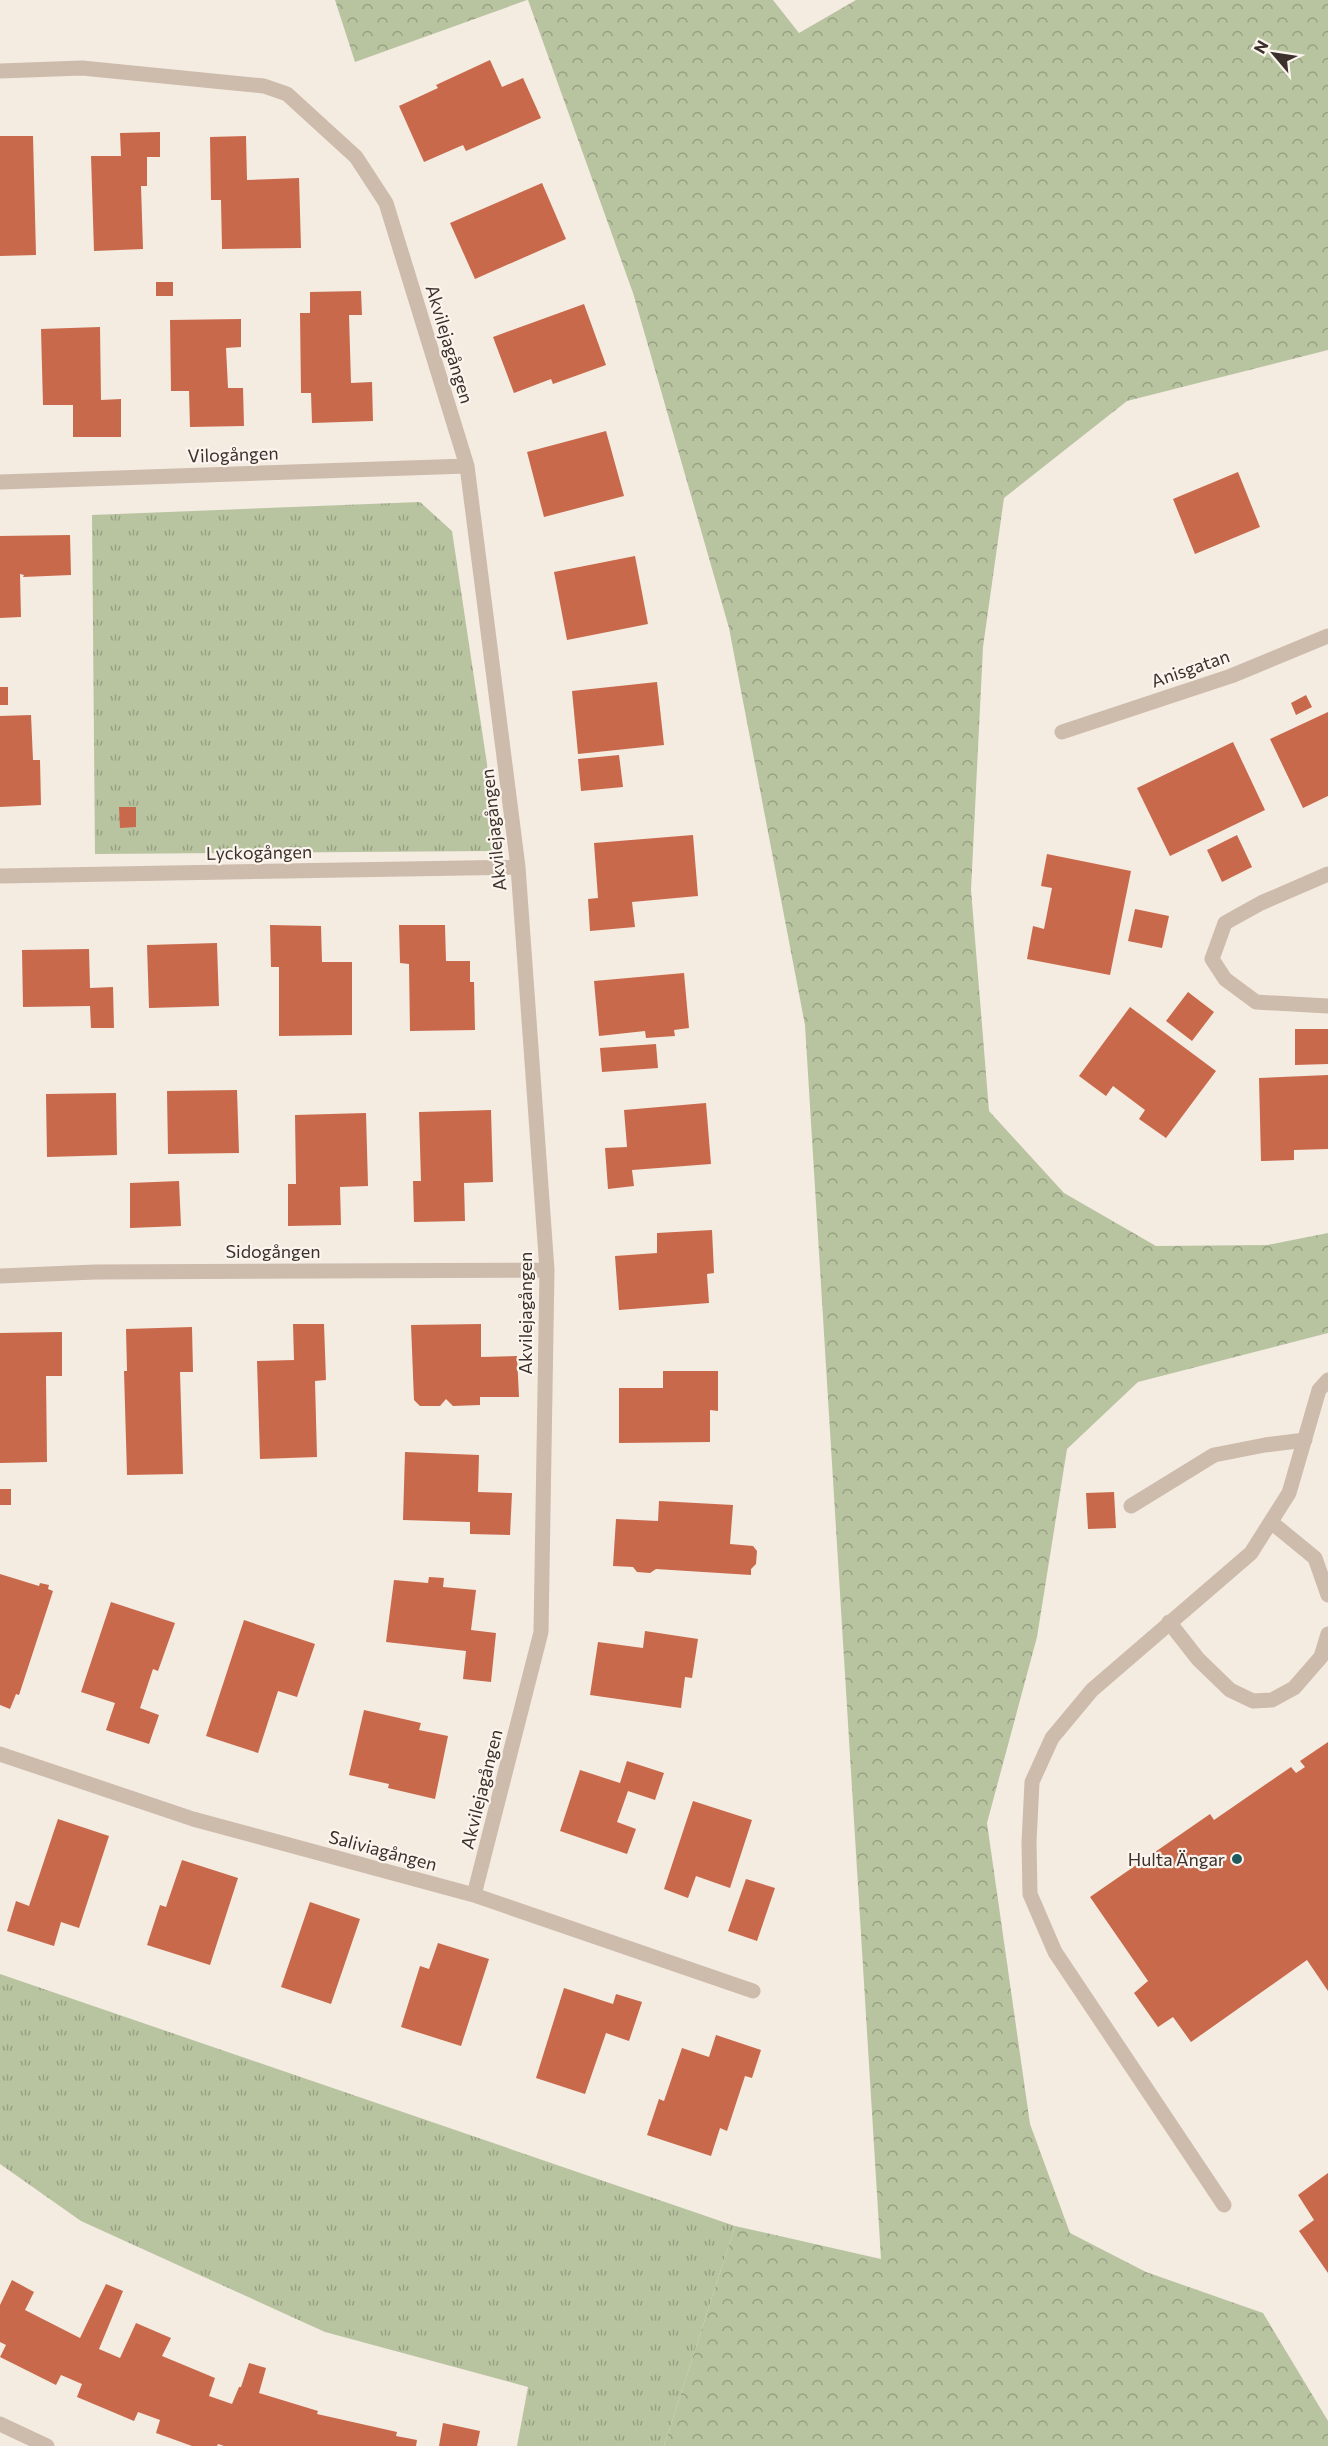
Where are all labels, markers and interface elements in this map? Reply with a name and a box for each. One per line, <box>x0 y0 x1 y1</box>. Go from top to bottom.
north arrow <box>1244 24 1304 84</box>
text: N <box>1249 37 1272 56</box>
street label: Akvilejagången <box>422 282 478 406</box>
street label: Vilogången <box>187 441 279 467</box>
street label: Anisgatan <box>1148 644 1232 692</box>
street label: Akvilejagången <box>476 768 510 892</box>
street label: Lyckogången <box>206 840 312 864</box>
street label: Sidogången <box>226 1240 321 1262</box>
street label: Akvilejagången <box>514 1252 536 1374</box>
street label: Akvilejagången <box>455 1727 507 1851</box>
street label: Saliviagången <box>326 1825 440 1875</box>
place label: Hulta Ängar <box>1128 1848 1225 1870</box>
marker: Hulta Ängar <box>1230 1852 1244 1866</box>

